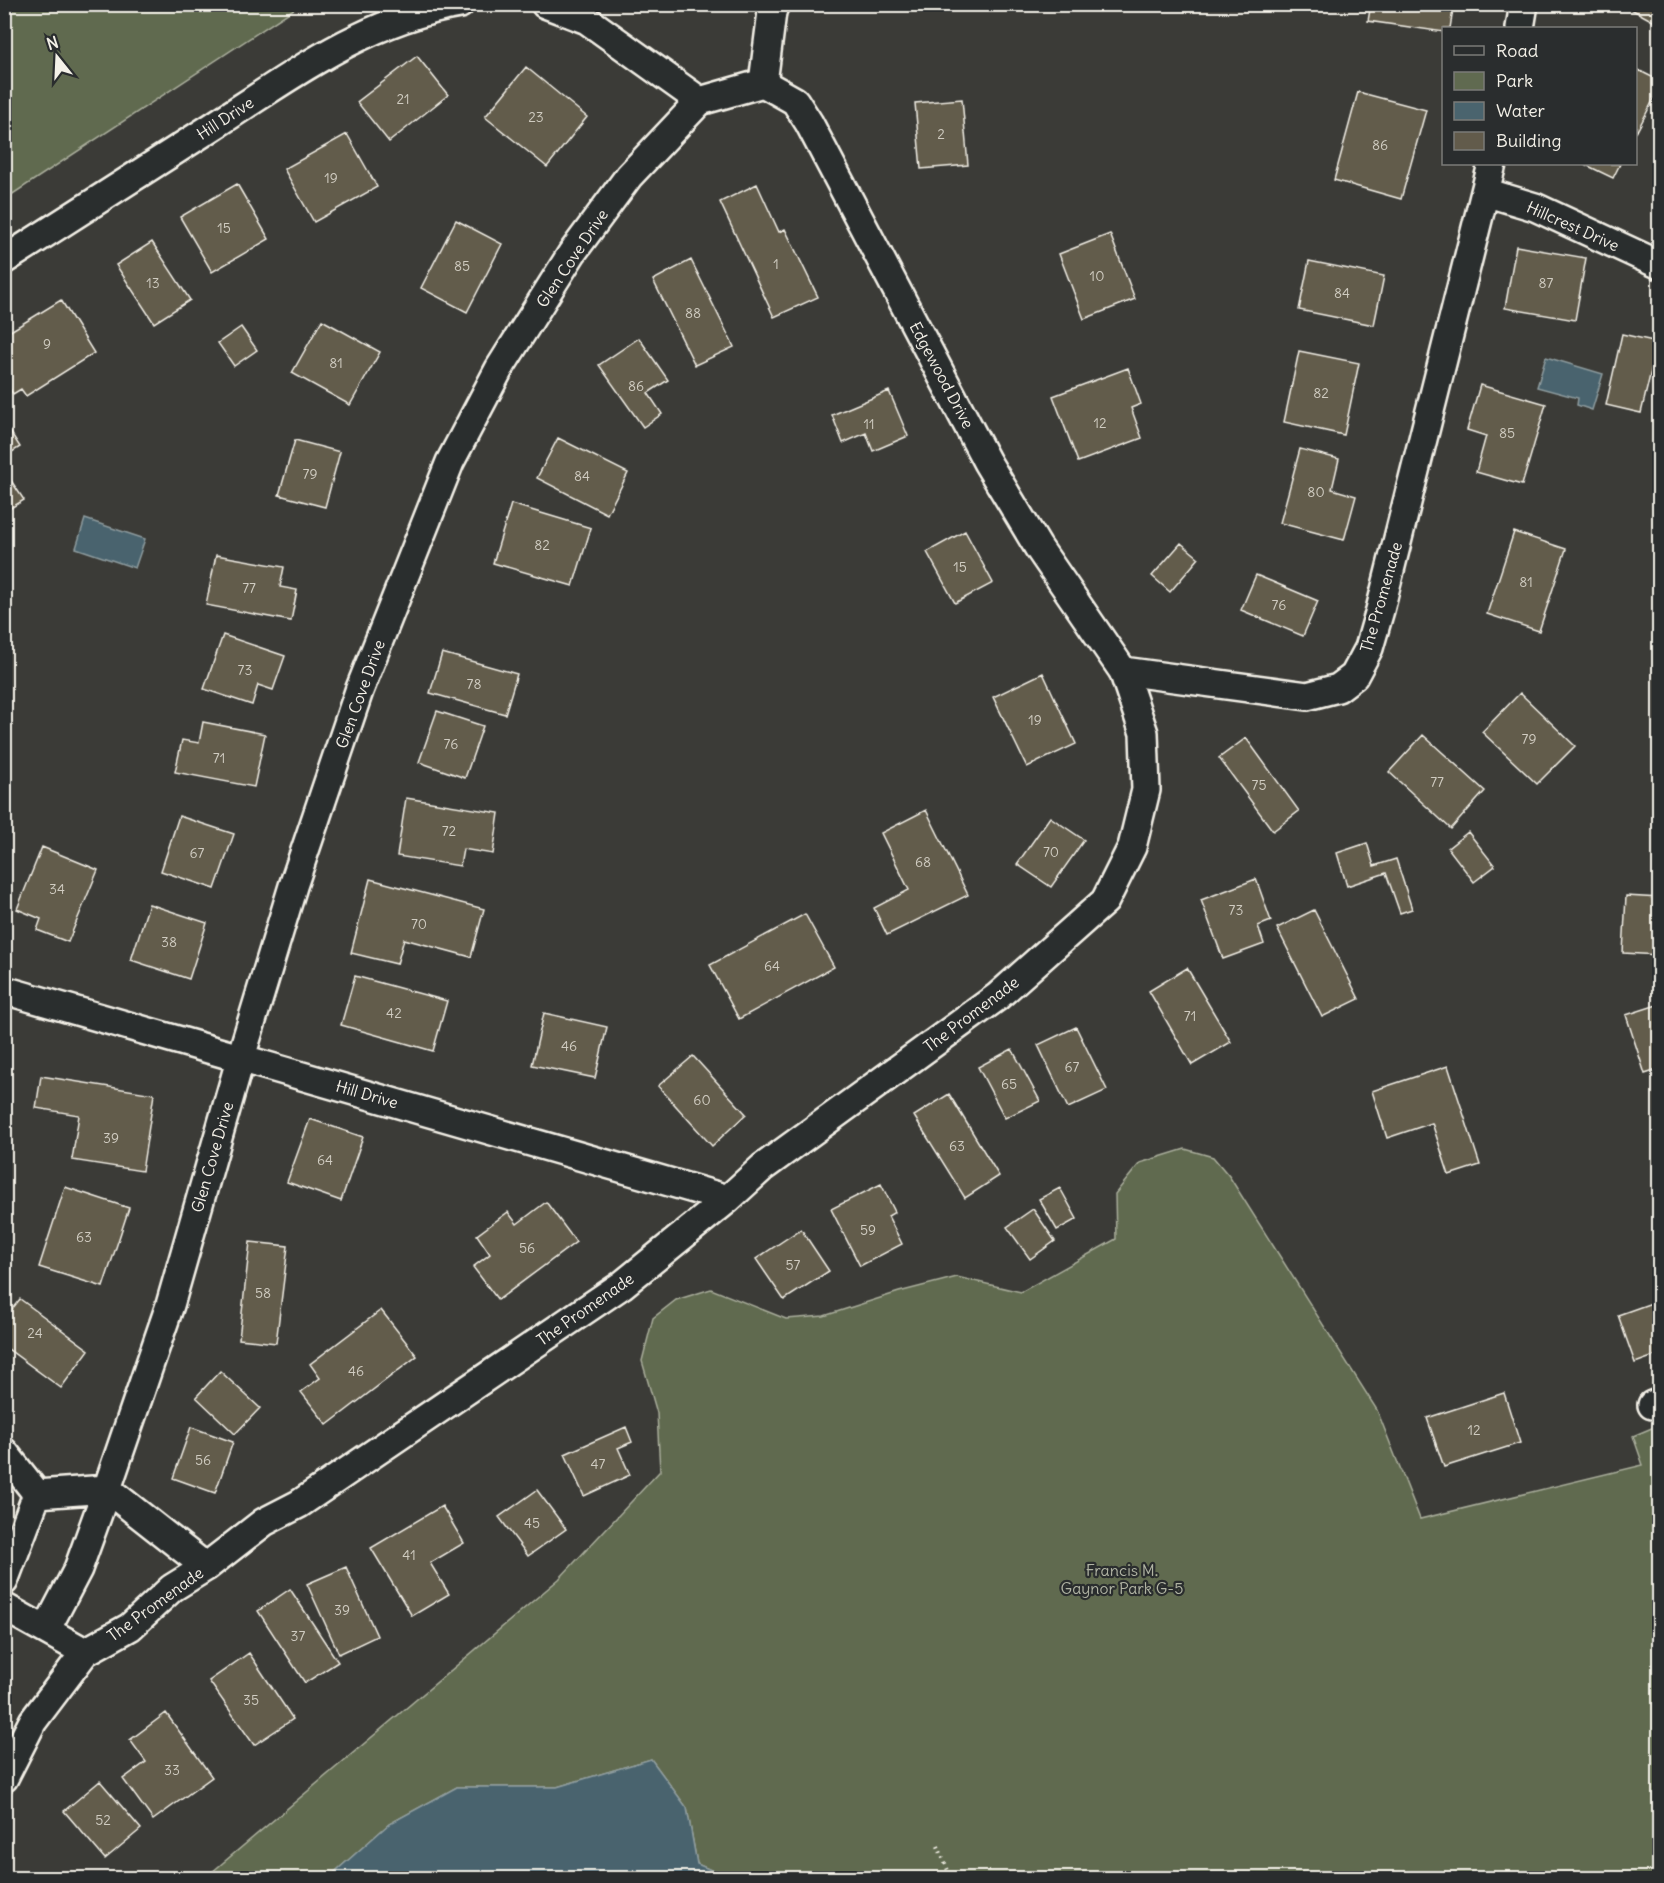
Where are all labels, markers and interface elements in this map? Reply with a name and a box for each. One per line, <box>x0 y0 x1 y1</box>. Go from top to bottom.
north arrow <box>27 27 87 87</box>
legend <box>1442 27 1637 165</box>
text: N <box>44 32 61 54</box>
text: Road <box>1496 39 1539 62</box>
text: Park <box>1496 69 1533 92</box>
house number: 21 <box>396 90 410 108</box>
street label: Hill Drive <box>193 92 257 144</box>
text: Water <box>1496 99 1546 122</box>
house number: 23 <box>528 108 544 126</box>
house number: 2 <box>937 125 945 143</box>
text: Building <box>1496 129 1561 152</box>
house number: 86 <box>1372 136 1388 154</box>
house number: 19 <box>324 169 338 187</box>
street label: Hillcrest Drive <box>1524 197 1622 255</box>
street label: Glen Cove Drive <box>532 205 612 311</box>
house number: 15 <box>217 219 231 237</box>
house number: 1 <box>773 255 779 273</box>
house number: 85 <box>454 257 470 275</box>
house number: 10 <box>1090 267 1104 285</box>
house number: 13 <box>146 274 160 292</box>
house number: 87 <box>1539 274 1554 292</box>
house number: 84 <box>1334 284 1350 302</box>
house number: 88 <box>685 304 701 322</box>
street label: Edgewood Drive <box>906 318 978 432</box>
house number: 9 <box>43 335 51 353</box>
house number: 81 <box>329 354 343 372</box>
house number: 86 <box>628 377 644 395</box>
house number: 82 <box>1313 384 1329 402</box>
house number: 12 <box>1093 414 1107 432</box>
house number: 11 <box>863 415 875 433</box>
house number: 85 <box>1499 424 1515 442</box>
house number: 79 <box>303 465 317 483</box>
house number: 84 <box>574 467 590 485</box>
house number: 80 <box>1307 483 1325 501</box>
house number: 82 <box>534 536 550 554</box>
street label: The Promenade <box>1356 539 1406 655</box>
house number: 15 <box>953 558 967 576</box>
house number: 81 <box>1519 573 1533 591</box>
house number: 77 <box>242 579 256 597</box>
house number: 76 <box>1272 596 1286 614</box>
street label: Glen Cove Drive <box>331 637 389 751</box>
house number: 73 <box>238 661 252 679</box>
house number: 78 <box>467 675 481 693</box>
house number: 19 <box>1028 711 1042 729</box>
house number: 79 <box>1522 730 1536 748</box>
house number: 76 <box>444 735 458 753</box>
house number: 71 <box>213 749 225 767</box>
house number: 77 <box>1430 773 1444 791</box>
house number: 75 <box>1252 776 1266 794</box>
house number: 72 <box>442 822 457 840</box>
house number: 70 <box>1043 843 1059 861</box>
house number: 67 <box>190 844 205 862</box>
house number: 68 <box>915 853 931 871</box>
house number: 34 <box>49 880 65 898</box>
house number: 73 <box>1229 901 1243 919</box>
house number: 70 <box>411 915 427 933</box>
house number: 38 <box>161 933 177 951</box>
house number: 64 <box>764 957 780 975</box>
street label: The Promenade <box>919 972 1023 1056</box>
house number: 42 <box>386 1004 402 1022</box>
house number: 71 <box>1184 1007 1196 1025</box>
house number: 46 <box>561 1037 577 1055</box>
house number: 67 <box>1065 1058 1080 1076</box>
house number: 65 <box>1001 1075 1017 1093</box>
street label: Hill Drive <box>334 1076 400 1112</box>
house number: 60 <box>693 1091 711 1109</box>
street label: Glen Cove Drive <box>187 1099 237 1215</box>
house number: 39 <box>103 1129 119 1147</box>
house number: 63 <box>949 1137 965 1155</box>
house number: 64 <box>317 1151 333 1169</box>
house number: 59 <box>860 1221 876 1239</box>
house number: 63 <box>76 1228 92 1246</box>
house number: 56 <box>519 1239 535 1257</box>
house number: 57 <box>786 1256 801 1274</box>
street label: The Promenade <box>533 1268 637 1350</box>
house number: 58 <box>255 1284 271 1302</box>
house number: 24 <box>27 1324 43 1342</box>
house number: 46 <box>348 1362 364 1380</box>
house number: 12 <box>1467 1421 1481 1439</box>
house number: 56 <box>195 1451 211 1469</box>
house number: 47 <box>591 1455 606 1473</box>
house number: 45 <box>524 1514 540 1532</box>
house number: 41 <box>402 1546 416 1564</box>
park label: Francis M. Gaynor Park G-5 <box>1061 1560 1183 1598</box>
street label: The Promenade <box>103 1562 207 1646</box>
house number: 39 <box>334 1601 350 1619</box>
house number: 37 <box>291 1627 306 1645</box>
house number: 35 <box>243 1691 259 1709</box>
house number: 33 <box>164 1761 180 1779</box>
house number: 52 <box>95 1811 111 1829</box>

